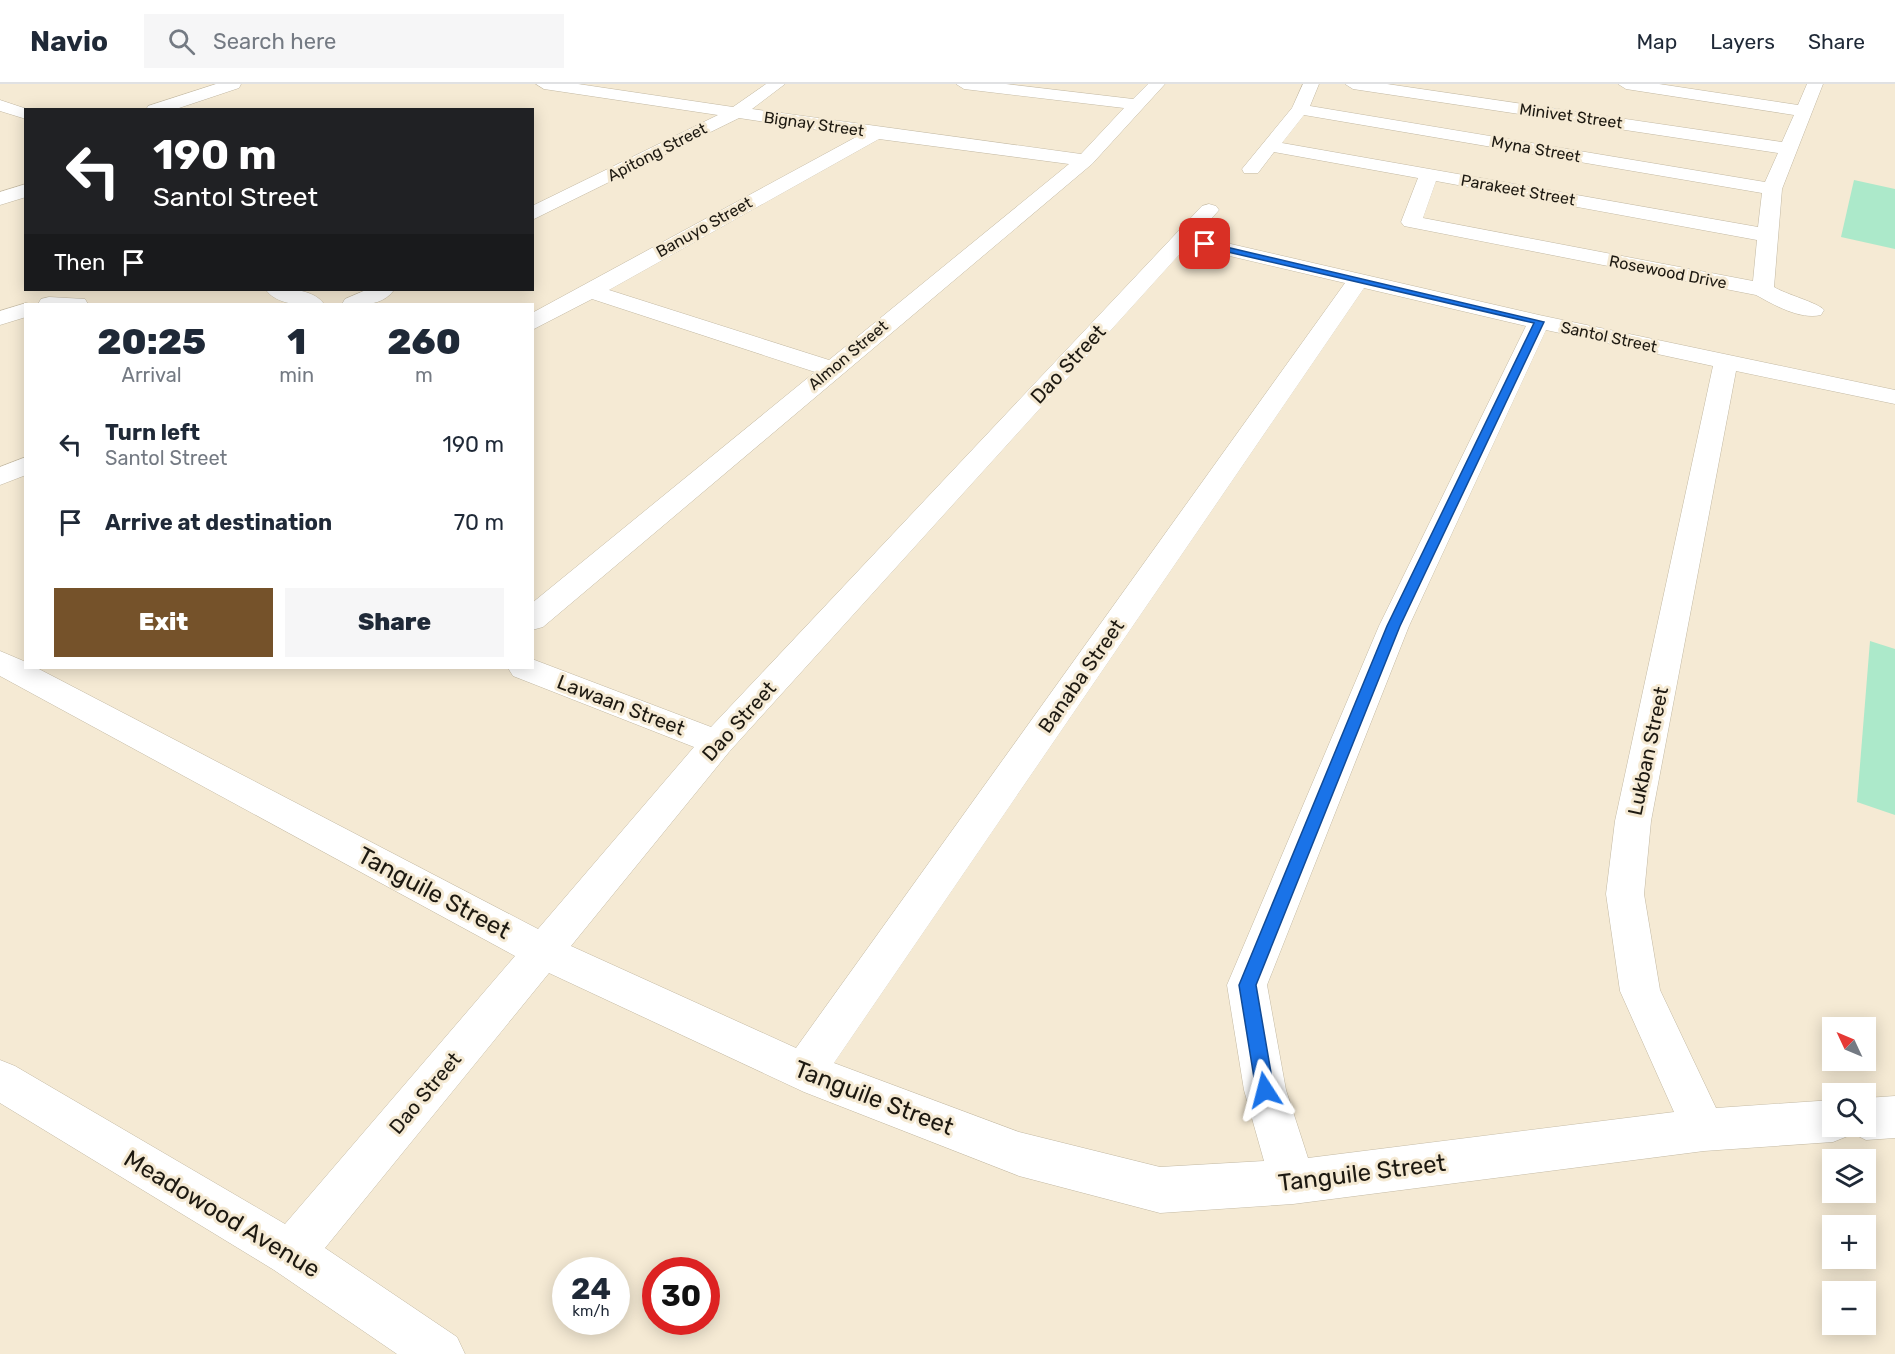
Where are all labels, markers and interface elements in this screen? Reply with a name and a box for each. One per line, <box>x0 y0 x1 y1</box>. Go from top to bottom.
search box <box>144 14 564 68</box>
text: Navio <box>30 25 108 58</box>
icon: search <box>165 25 198 58</box>
text: Search here <box>213 28 336 55</box>
text: Map <box>1636 29 1677 54</box>
text: Layers <box>1710 29 1775 54</box>
text: Share <box>1808 29 1865 54</box>
street label: Minivet Street <box>1518 99 1624 133</box>
street label: Bignay Street <box>763 108 865 140</box>
street label: Apitong Street <box>604 119 710 185</box>
text: 190 m <box>153 130 277 180</box>
icon: left <box>54 132 132 210</box>
street label: Myna Street <box>1490 132 1582 166</box>
street label: Parakeet Street <box>1459 171 1577 209</box>
text: Santol Street <box>153 181 318 213</box>
street label: Banuyo Street <box>653 193 755 261</box>
pin <box>1179 218 1230 269</box>
icon: arrive <box>1188 227 1221 260</box>
icon: arrive <box>117 246 150 279</box>
text: Then <box>54 249 105 276</box>
street label: Rosewood Drive <box>1608 251 1728 293</box>
street label: Almon Street <box>804 316 892 394</box>
street label: Santol Street <box>1559 318 1659 356</box>
street label: Dao Street <box>1025 319 1111 408</box>
text: 20:25 <box>97 320 206 363</box>
text: 1 <box>287 320 306 363</box>
text: 260 <box>387 320 461 363</box>
text: Arrival <box>122 363 182 387</box>
text: min <box>279 363 314 387</box>
text: m <box>415 363 433 387</box>
text: Turn left <box>105 419 200 446</box>
icon: left <box>54 428 87 461</box>
text: 190 m <box>443 431 504 458</box>
text: Santol Street <box>105 446 227 470</box>
icon: arrive <box>54 506 87 539</box>
text: Arrive at destination <box>105 509 332 536</box>
text: 70 m <box>454 509 504 536</box>
button: Exit <box>54 588 273 657</box>
button: Share <box>285 588 504 657</box>
street label: Banaba Street <box>1033 614 1129 737</box>
street label: Lawaan Street <box>554 670 688 740</box>
street label: Dao Street <box>697 676 781 766</box>
street label: Lukban Street <box>1623 684 1673 818</box>
street label: Tanguile Street <box>353 841 515 945</box>
north arrow <box>1822 1017 1876 1071</box>
map controls <box>1822 1017 1876 1335</box>
street label: Dao Street <box>384 1047 466 1139</box>
street label: Tanguile Street <box>790 1055 958 1141</box>
position arrow <box>1233 1058 1297 1122</box>
button: search <box>1822 1083 1876 1137</box>
street label: Meadowood Avenue <box>119 1144 325 1284</box>
street label: Tanguile Street <box>1277 1149 1447 1197</box>
button: layers <box>1822 1149 1876 1203</box>
button: + <box>1822 1215 1876 1269</box>
speed limit sign: 30 <box>642 1257 720 1335</box>
text: 24 <box>571 1271 611 1307</box>
button: − <box>1822 1281 1876 1335</box>
text: km/h <box>572 1302 610 1320</box>

